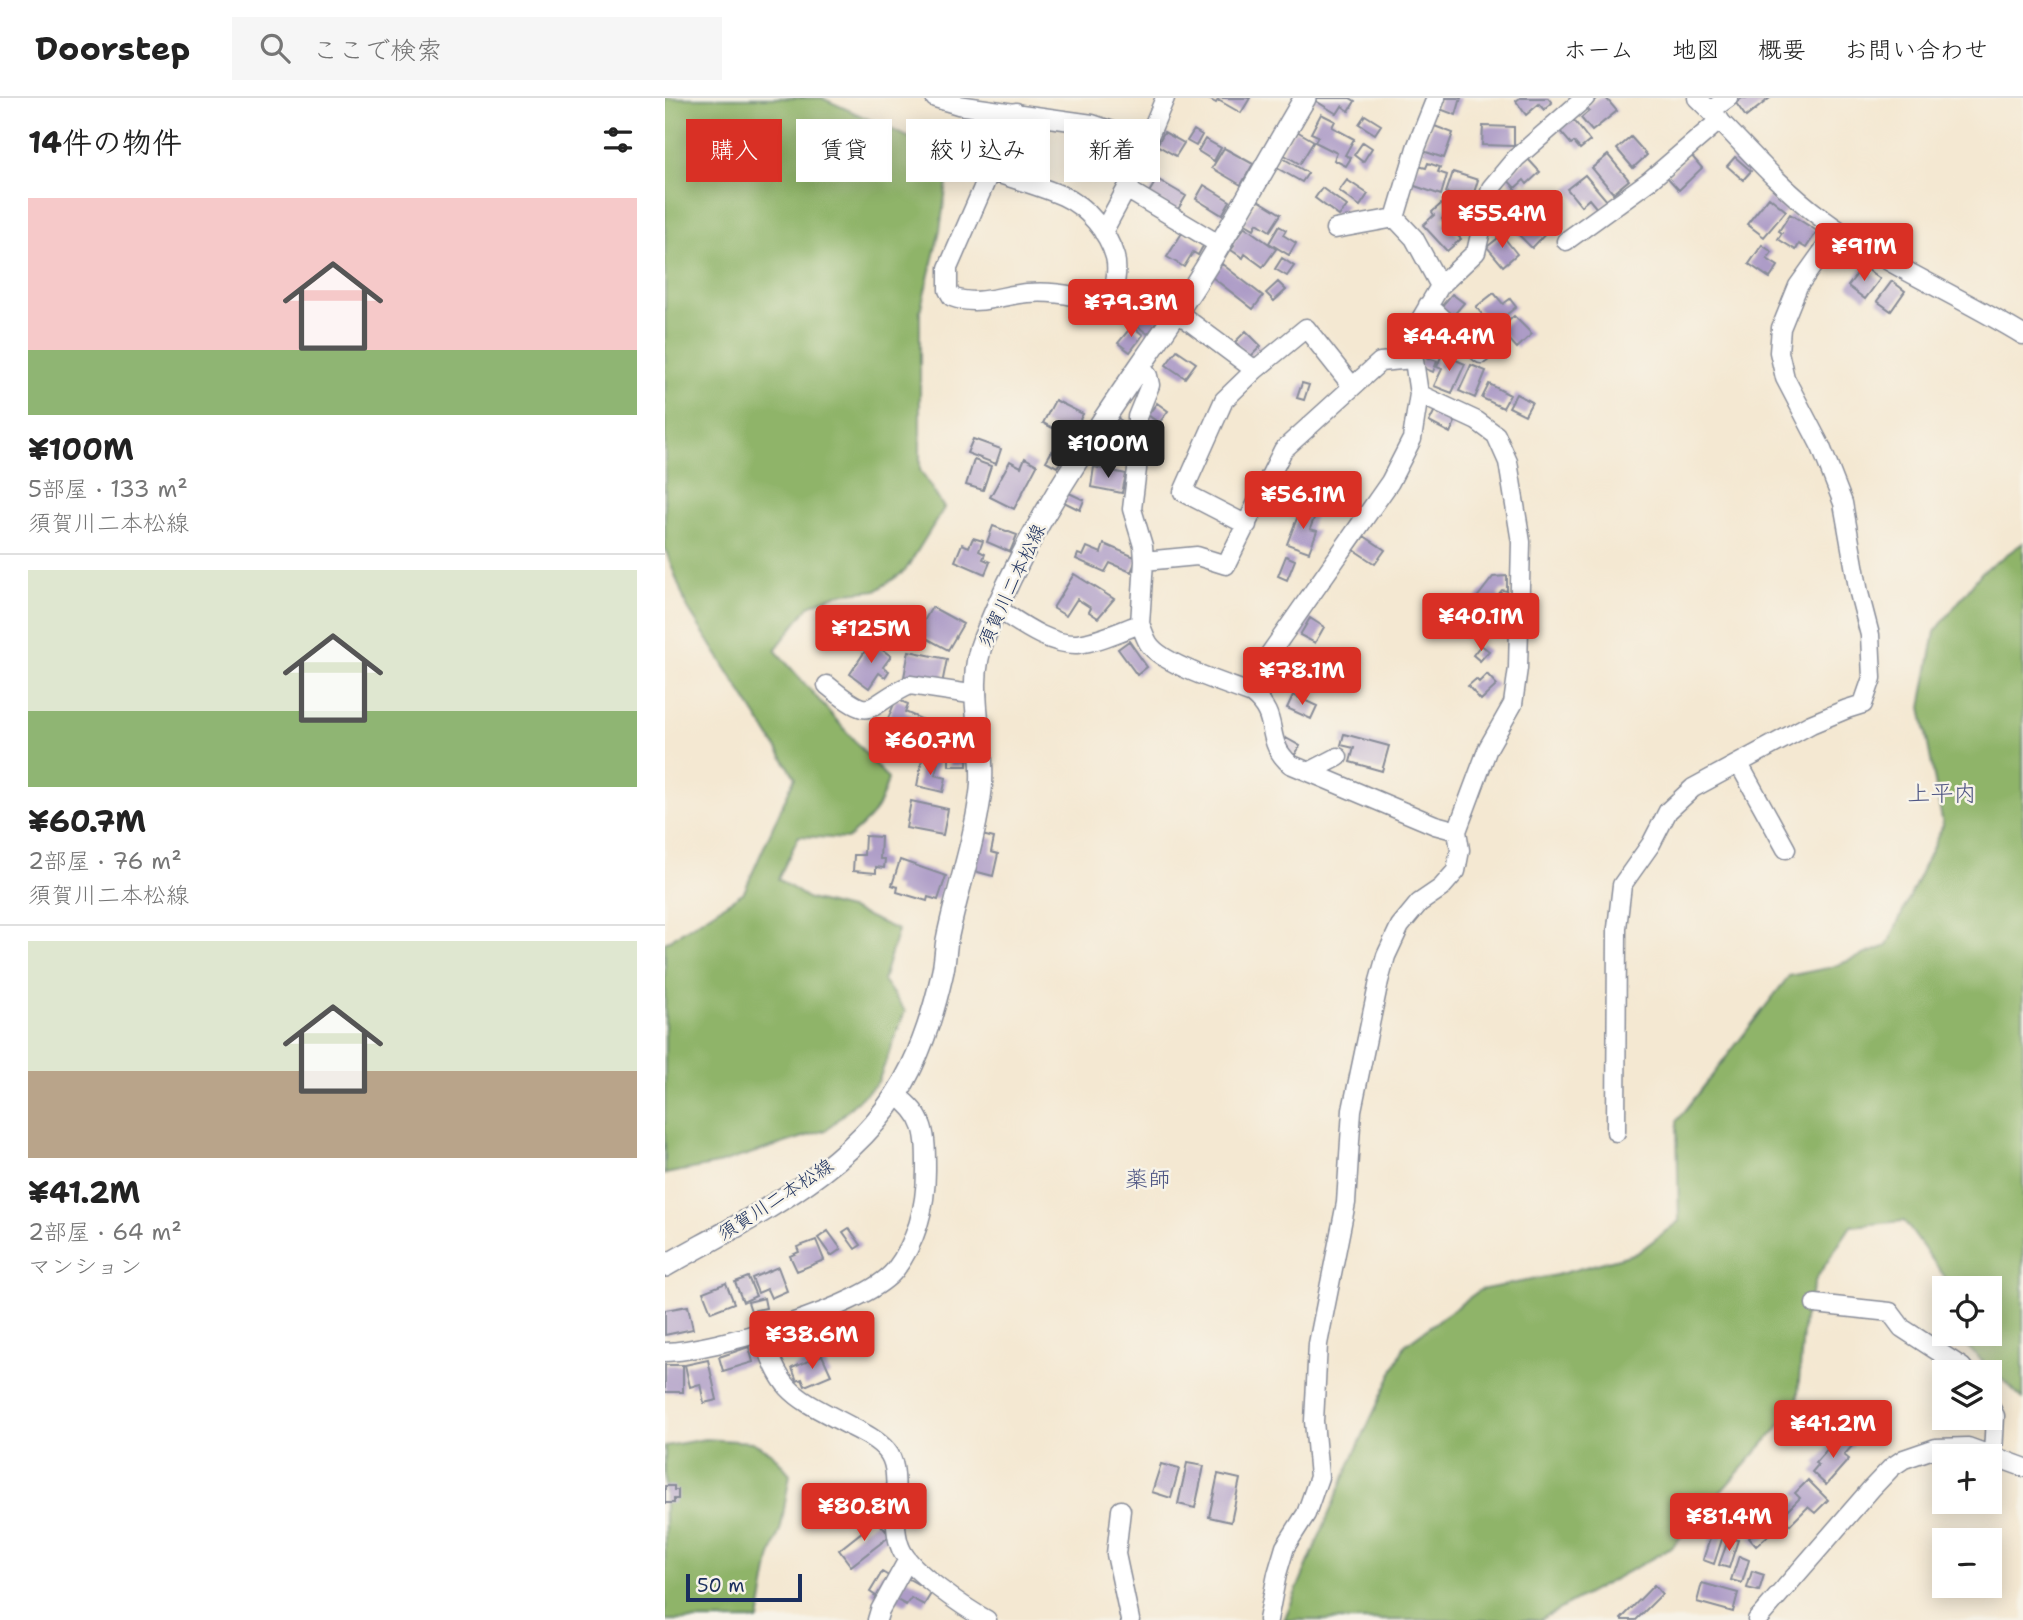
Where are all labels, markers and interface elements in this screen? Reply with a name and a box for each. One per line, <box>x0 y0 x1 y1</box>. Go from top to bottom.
search box <box>232 17 722 80</box>
text: Doorstep <box>35 26 190 71</box>
icon: search <box>256 29 294 67</box>
text: ここで検索 <box>312 32 442 67</box>
text: ホーム <box>1563 34 1634 66</box>
text: 地図 <box>1672 34 1720 66</box>
text: 概要 <box>1758 34 1806 66</box>
text: お問い合わせ <box>1844 34 1988 66</box>
chip: 購入 <box>686 119 782 182</box>
chip: 賃貸 <box>796 119 892 182</box>
chip: 絞り込み <box>906 119 1050 182</box>
chip: 新着 <box>1064 119 1160 182</box>
icon: filters <box>599 121 637 159</box>
text: 14件の物件 <box>28 122 182 163</box>
pin: ¥55.4M <box>1445 190 1559 250</box>
text: ¥55.4M <box>1458 198 1546 228</box>
pin: ¥91M <box>1823 223 1905 283</box>
text: ¥91M <box>1831 231 1897 261</box>
icon: home <box>270 243 396 369</box>
pin: ¥79.3M <box>1074 280 1188 339</box>
text: ¥79.3M <box>1084 287 1178 317</box>
pin: ¥44.4M <box>1392 314 1506 373</box>
text: ¥44.4M <box>1403 321 1495 351</box>
pin: ¥100M <box>1059 420 1157 480</box>
text: ¥100M <box>1067 428 1149 458</box>
text: ¥100M <box>28 429 134 470</box>
pin: ¥56.1M <box>1246 472 1360 531</box>
text: 5部屋 · 133 m² <box>28 474 188 504</box>
text: ¥56.1M <box>1261 479 1345 509</box>
text: 須賀川二本松線 <box>28 508 189 538</box>
street label: 須賀川二本松線 <box>972 520 1051 651</box>
pin: ¥40.1M <box>1424 594 1538 653</box>
text: ¥40.1M <box>1438 601 1524 631</box>
pin: ¥125M <box>822 606 920 665</box>
text: ¥125M <box>831 613 911 643</box>
icon: home <box>270 615 396 741</box>
pin: ¥78.1M <box>1245 648 1359 707</box>
text: ¥78.1M <box>1259 655 1345 685</box>
pin: ¥60.7M <box>873 718 987 777</box>
text: ¥60.7M <box>885 725 975 755</box>
district label: 上平内 <box>1908 778 1977 808</box>
text: ¥60.7M <box>28 801 146 842</box>
text: 2部屋 · 76 m² <box>28 846 182 876</box>
text: 須賀川二本松線 <box>28 880 189 910</box>
icon: home <box>270 986 396 1112</box>
street label: 須賀川二本松線 <box>713 1153 838 1246</box>
district label: 薬師 <box>1125 1164 1171 1194</box>
text: ¥41.2M <box>28 1172 140 1213</box>
text: 2部屋 · 64 m² <box>28 1217 182 1247</box>
text: マンション <box>28 1251 142 1281</box>
map controls <box>1932 1276 2002 1598</box>
button: locate <box>1932 1276 2002 1346</box>
pin: ¥38.6M <box>755 1312 869 1371</box>
text: ¥38.6M <box>765 1319 859 1349</box>
button: layers <box>1932 1360 2002 1430</box>
pin: ¥41.2M <box>1776 1400 1890 1460</box>
text: ¥41.2M <box>1790 1408 1876 1438</box>
button: + <box>1932 1444 2002 1514</box>
pin: ¥80.8M <box>807 1484 921 1543</box>
text: ¥80.8M <box>818 1491 910 1521</box>
pin: ¥81.4M <box>1672 1494 1786 1553</box>
text: ¥81.4M <box>1686 1501 1772 1531</box>
button: − <box>1932 1528 2002 1598</box>
scale bar <box>686 1571 801 1603</box>
text: 50 m <box>697 1573 745 1598</box>

